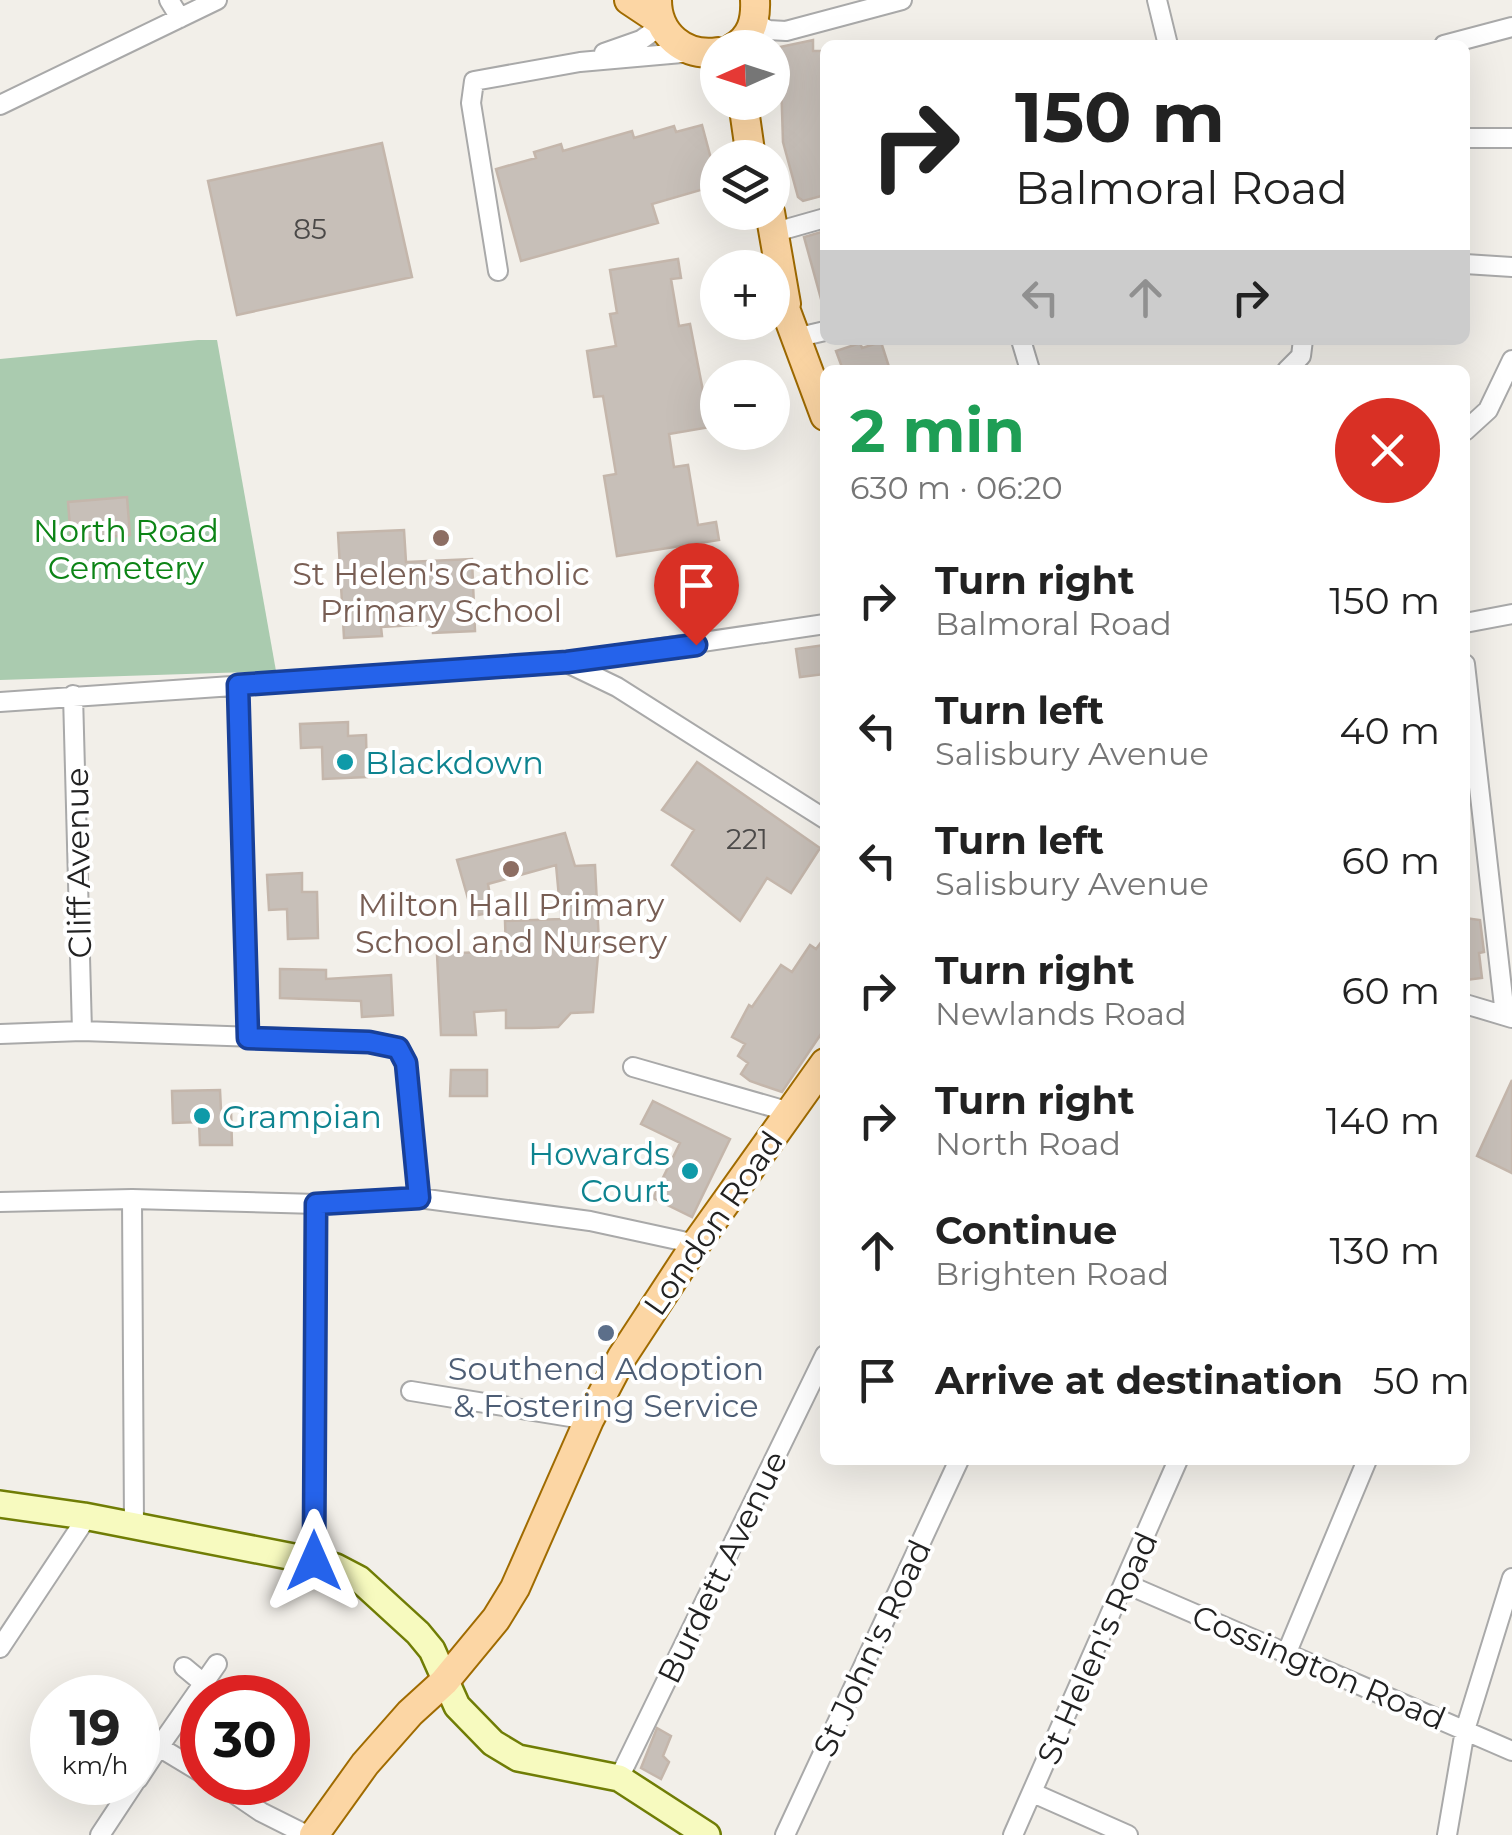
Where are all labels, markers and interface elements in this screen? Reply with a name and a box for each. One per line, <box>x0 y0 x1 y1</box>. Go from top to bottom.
north arrow <box>700 30 790 120</box>
map controls <box>700 30 790 450</box>
text: 150 m <box>1015 74 1225 160</box>
icon: right <box>850 80 980 210</box>
button: layers <box>700 140 790 230</box>
text: Balmoral Road <box>1015 160 1348 215</box>
house number: 85 <box>293 212 327 246</box>
button: + <box>700 250 790 340</box>
icon: left <box>1013 270 1068 325</box>
icon: ahead <box>1118 270 1173 325</box>
icon: right <box>1223 270 1278 325</box>
button: − <box>700 360 790 450</box>
text: 2 min <box>850 394 1025 467</box>
button: close <box>1335 398 1440 503</box>
text: 630 m · 06:20 <box>850 468 1063 507</box>
park label: North Road Cemetery <box>33 511 219 587</box>
marker: St Helen's Catholic Primary School <box>430 527 452 549</box>
pin <box>654 543 739 646</box>
place label: St Helen's Catholic Primary School <box>292 554 590 630</box>
text: Turn right <box>935 557 1134 604</box>
icon: arrive <box>669 558 724 613</box>
icon: right <box>850 573 905 628</box>
text: 150 m <box>1329 577 1440 624</box>
text: Balmoral Road <box>935 604 1172 643</box>
text: Turn left <box>935 687 1104 734</box>
icon: left <box>850 703 905 758</box>
text: 40 m <box>1339 707 1440 754</box>
text: Salisbury Avenue <box>935 734 1209 773</box>
place label: Blackdown <box>365 743 544 782</box>
marker: Blackdown <box>334 751 356 773</box>
street label: Cliff Avenue <box>57 767 99 959</box>
text: Turn left <box>935 817 1104 864</box>
house number: 221 <box>726 822 768 856</box>
icon: left <box>850 833 905 888</box>
text: 60 m <box>1341 837 1440 884</box>
marker: Milton Hall Primary School and Nursery <box>500 858 522 880</box>
text: Salisbury Avenue <box>935 864 1209 903</box>
place label: Milton Hall Primary School and Nursery <box>355 885 668 961</box>
text: Turn right <box>935 947 1134 994</box>
icon: right <box>850 963 905 1018</box>
text: 60 m <box>1341 967 1440 1014</box>
text: Newlands Road <box>935 994 1187 1033</box>
text: Turn right <box>935 1077 1134 1124</box>
icon: right <box>850 1093 905 1148</box>
place label: Grampian <box>222 1097 382 1136</box>
text: 140 m <box>1326 1097 1440 1144</box>
marker: Grampian <box>191 1105 213 1127</box>
street label: London Road <box>635 1123 791 1323</box>
text: North Road <box>935 1124 1121 1163</box>
place label: Howards Court <box>528 1134 670 1210</box>
marker: Howards Court <box>679 1160 701 1182</box>
text: Continue <box>935 1207 1117 1254</box>
icon: ahead <box>850 1223 905 1278</box>
text: 130 m <box>1329 1227 1440 1274</box>
text: Brighten Road <box>935 1254 1169 1293</box>
marker: Southend Adoption & Fostering Service <box>595 1322 617 1344</box>
place label: Southend Adoption & Fostering Service <box>448 1349 764 1425</box>
icon: arrive <box>850 1353 905 1408</box>
text: Arrive at destination <box>935 1357 1343 1404</box>
text: 50 m <box>1373 1357 1470 1404</box>
street label: Burdett Avenue <box>649 1444 795 1690</box>
position arrow <box>262 1509 366 1613</box>
street label: St Helen's Road <box>1028 1526 1166 1770</box>
street label: St John's Road <box>805 1533 939 1763</box>
street label: Cossington Road <box>1186 1596 1452 1738</box>
speed limit sign: 30 <box>180 1675 310 1805</box>
text: 19 <box>69 1697 121 1758</box>
text: km/h <box>62 1750 128 1780</box>

